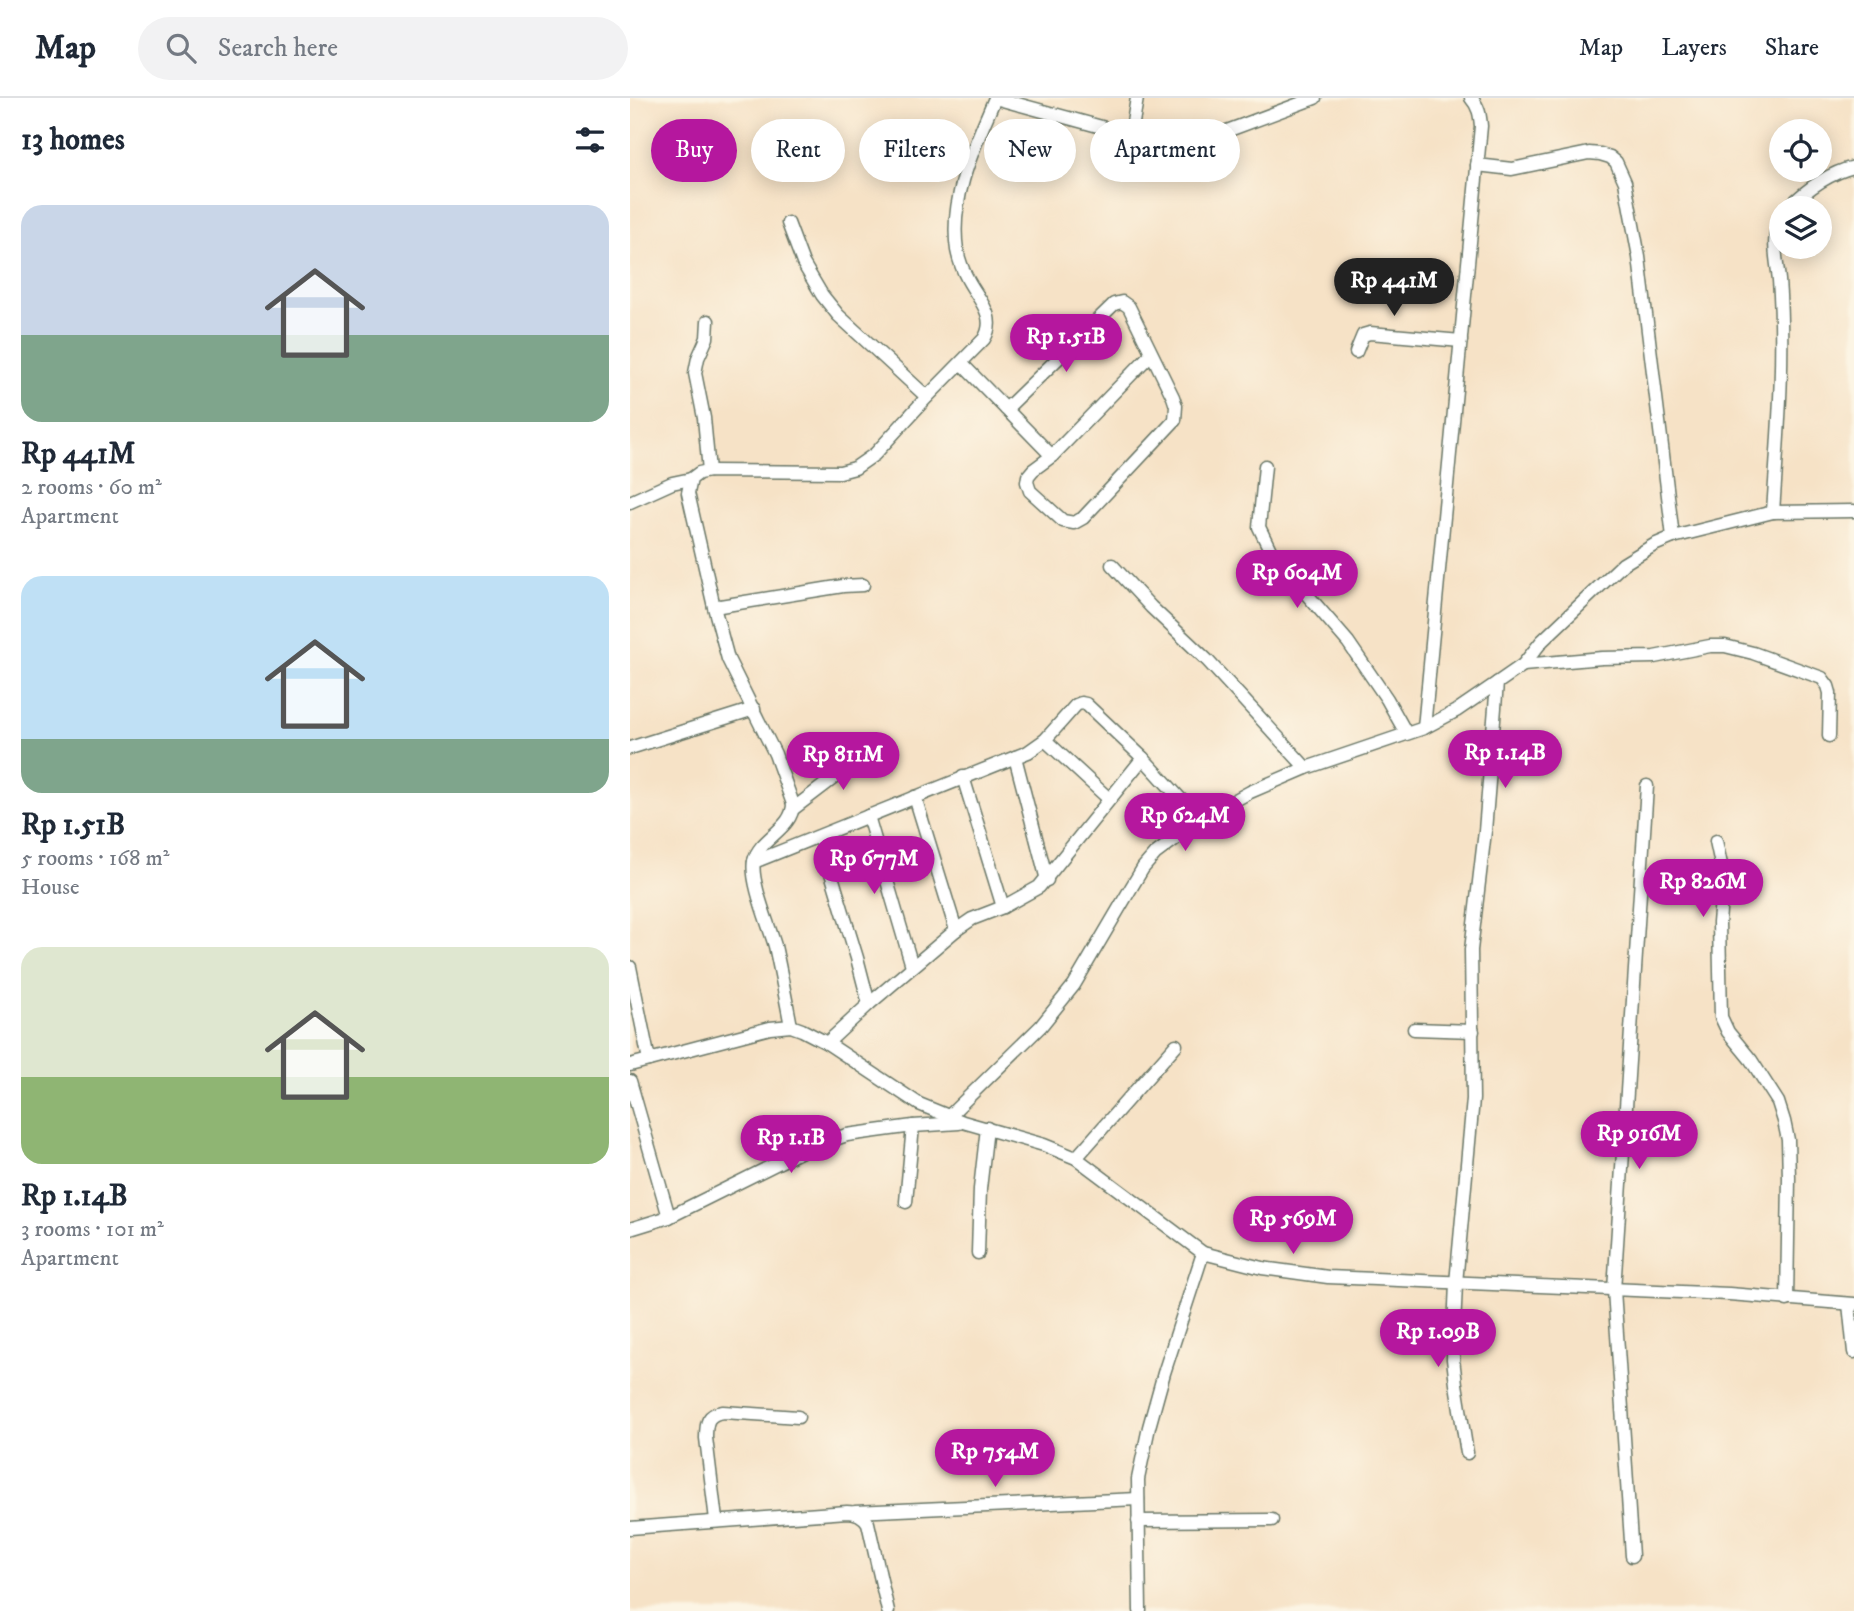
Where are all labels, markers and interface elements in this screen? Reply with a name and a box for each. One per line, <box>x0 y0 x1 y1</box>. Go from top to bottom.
search box <box>138 17 628 80</box>
text: Map <box>35 28 96 69</box>
icon: search <box>162 29 200 67</box>
text: Search here <box>218 32 338 65</box>
text: Map <box>1579 33 1623 63</box>
text: Layers <box>1661 33 1727 63</box>
text: Share <box>1765 33 1819 63</box>
chip: Buy <box>651 119 737 182</box>
chip: Rent <box>751 119 845 182</box>
chip: Filters <box>859 119 970 182</box>
chip: New <box>984 119 1076 182</box>
chip: Apartment <box>1090 119 1240 182</box>
map controls <box>1769 119 1832 259</box>
button: locate <box>1769 119 1832 182</box>
icon: filters <box>571 121 609 159</box>
text: 13 homes <box>21 122 125 159</box>
button: layers <box>1769 196 1832 259</box>
icon: home <box>252 250 378 376</box>
pin: Rp 441M <box>1329 258 1459 318</box>
text: Rp 441M <box>1350 266 1438 295</box>
pin: Rp 1.51B <box>994 314 1138 374</box>
text: Rp 1.51B <box>1026 322 1106 351</box>
text: Rp 441M <box>21 436 135 473</box>
text: 2 rooms · 60 m² <box>21 473 162 502</box>
text: Apartment <box>21 502 119 531</box>
pin: Rp 604M <box>1232 550 1362 610</box>
text: Rp 604M <box>1252 558 1342 587</box>
icon: home <box>252 621 378 747</box>
pin: Rp 1.14B <box>1433 730 1577 790</box>
pin: Rp 811M <box>778 732 908 792</box>
text: Rp 1.14B <box>1464 738 1546 767</box>
text: Rp 811M <box>802 740 884 769</box>
pin: Rp 624M <box>1120 794 1250 853</box>
text: Rp 624M <box>1140 801 1230 830</box>
text: Rp 1.51B <box>21 807 125 844</box>
pin: Rp 677M <box>809 836 939 896</box>
text: 5 rooms · 168 m² <box>21 844 169 873</box>
text: Rp 677M <box>829 844 919 873</box>
pin: Rp 826M <box>1638 860 1768 919</box>
text: Rp 826M <box>1659 867 1747 896</box>
text: House <box>21 873 79 902</box>
icon: home <box>252 992 378 1118</box>
pin: Rp 916M <box>1574 1112 1704 1171</box>
pin: Rp 1.1B <box>726 1116 856 1175</box>
text: Rp 916M <box>1597 1119 1681 1148</box>
text: Rp 1.1B <box>757 1123 825 1152</box>
text: Rp 1.14B <box>21 1178 128 1215</box>
pin: Rp 569M <box>1228 1196 1358 1256</box>
text: Rp 569M <box>1249 1204 1337 1233</box>
text: 3 rooms · 101 m² <box>21 1215 164 1244</box>
text: Apartment <box>21 1244 119 1273</box>
pin: Rp 1.09B <box>1366 1310 1510 1369</box>
text: Rp 1.09B <box>1396 1317 1480 1346</box>
pin: Rp 754M <box>930 1430 1060 1489</box>
text: Rp 754M <box>951 1437 1039 1466</box>

